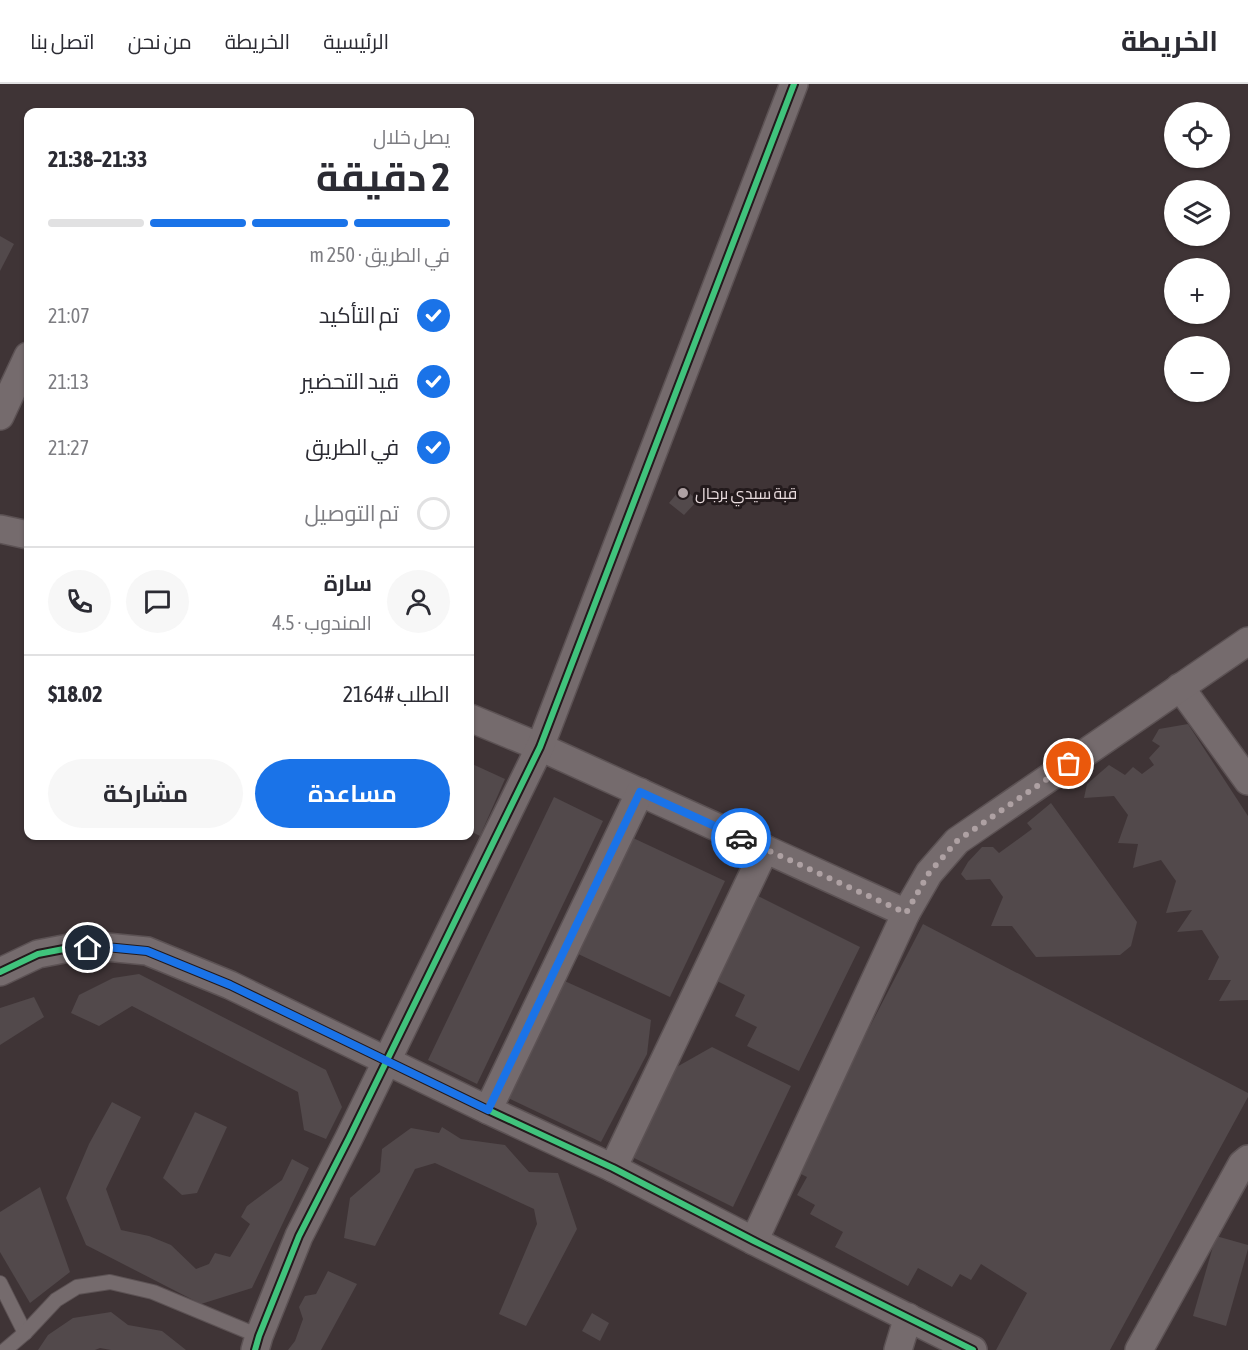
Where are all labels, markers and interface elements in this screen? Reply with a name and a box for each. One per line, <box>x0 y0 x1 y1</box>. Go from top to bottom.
text: الخريطة <box>1121 25 1218 57</box>
text: اتصل بنا <box>30 29 95 53</box>
text: من نحن <box>128 29 192 53</box>
text: الخريطة <box>225 29 290 53</box>
text: الرئيسية <box>323 29 389 53</box>
map controls <box>1164 102 1230 402</box>
button: locate <box>1164 102 1230 168</box>
text: يصل خلال <box>373 125 450 148</box>
text: 21:33–21:38 <box>48 146 147 172</box>
text: 2 دقيقة <box>316 155 450 199</box>
button: layers <box>1164 180 1230 246</box>
text: في الطريق · 250 m <box>310 243 450 266</box>
button: + <box>1164 258 1230 324</box>
icon: check <box>417 299 450 332</box>
text: تم التأكيد <box>319 302 399 328</box>
text: 21:07 <box>48 304 90 327</box>
button: − <box>1164 336 1230 402</box>
icon: check <box>417 365 450 398</box>
text: قيد التحضير <box>301 368 399 394</box>
text: 21:13 <box>48 370 89 393</box>
icon: check <box>417 431 450 464</box>
text: في الطريق <box>305 434 399 460</box>
text: 21:27 <box>48 436 89 459</box>
place label: قبة سيدي برجال <box>695 484 797 507</box>
marker: قبة سيدي برجال <box>676 486 690 500</box>
text: تم التوصيل <box>305 500 399 526</box>
button: phone <box>48 570 111 633</box>
button: chat <box>126 570 189 633</box>
text: سارة <box>324 570 372 596</box>
button: person <box>387 570 450 633</box>
text: المندوب · 4.5 <box>272 611 372 634</box>
text: $18.02 <box>48 681 103 707</box>
text: الطلب #2164 <box>343 681 450 707</box>
pin <box>1043 738 1094 789</box>
icon: bag <box>1052 747 1085 780</box>
button: مشاركة <box>48 759 243 828</box>
button: مساعدة <box>255 759 450 828</box>
courier <box>711 808 771 868</box>
icon: car <box>725 822 758 855</box>
pin <box>62 922 113 973</box>
icon: home <box>71 931 104 964</box>

